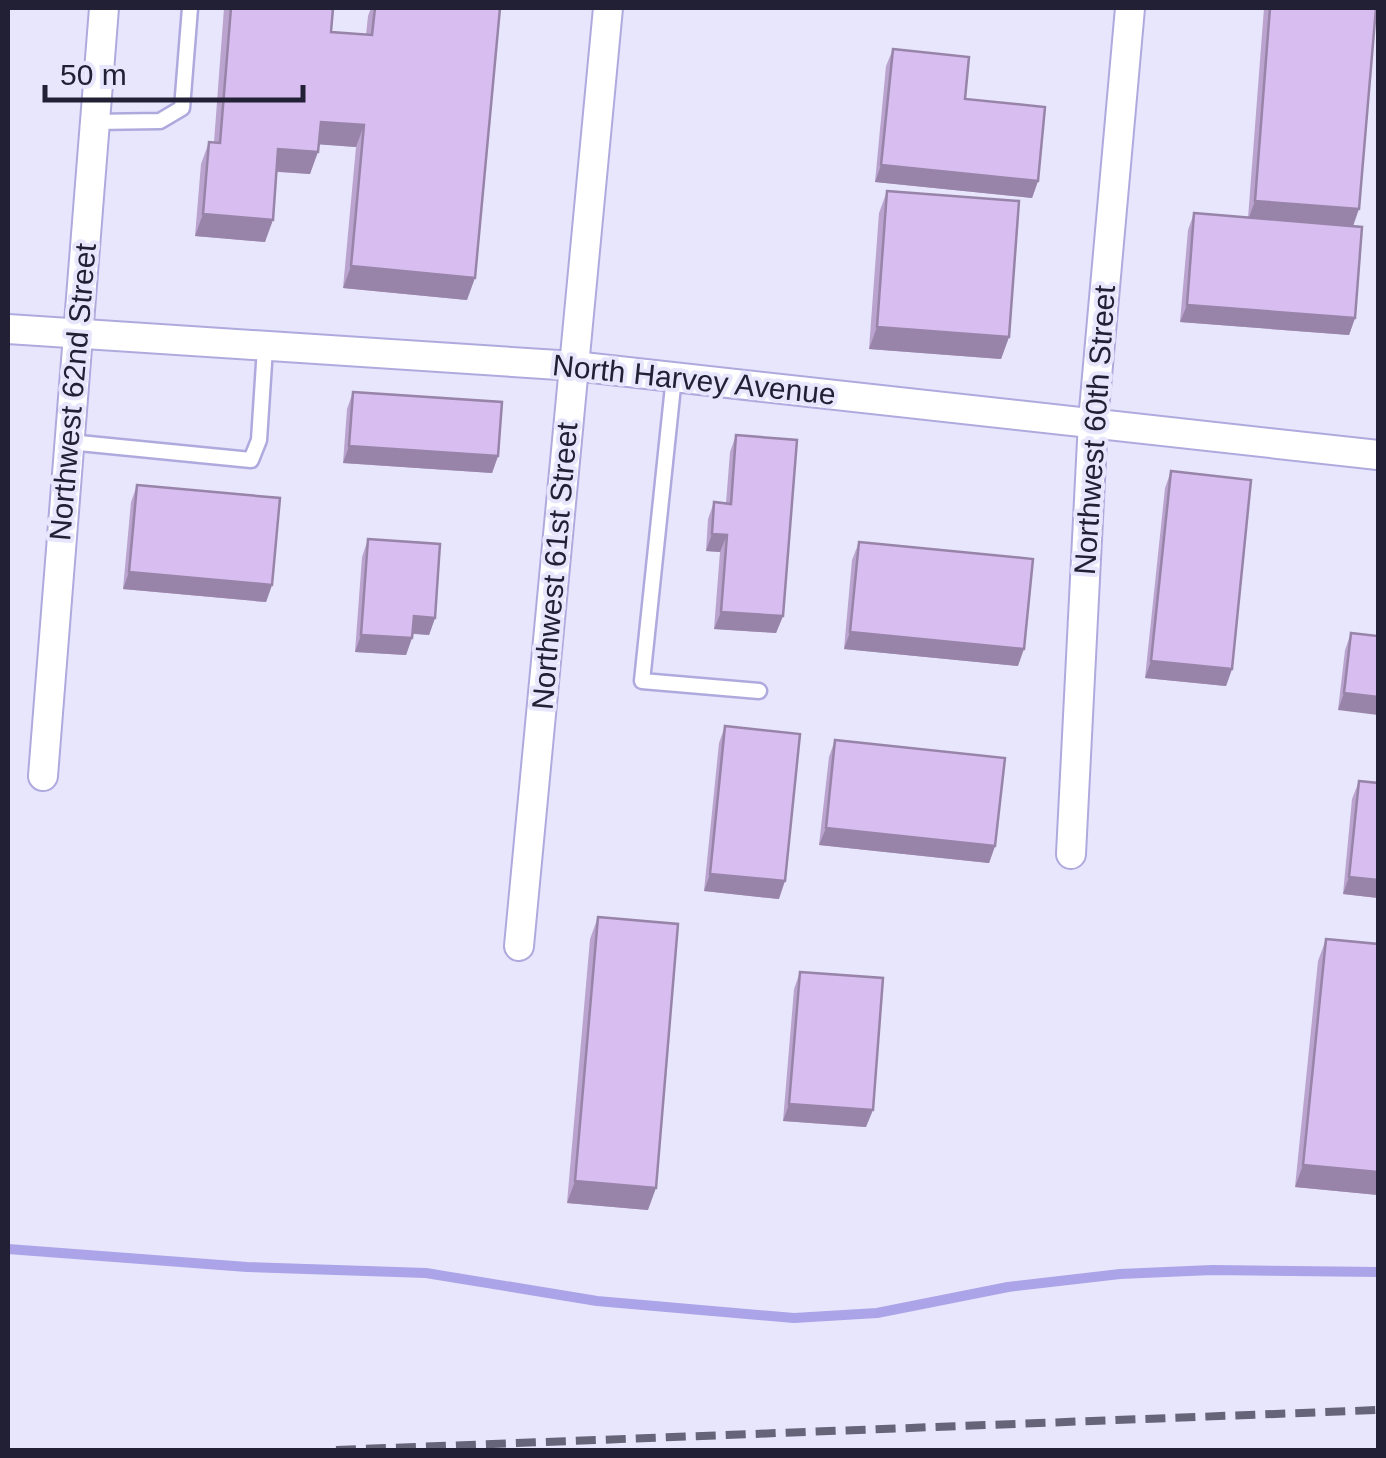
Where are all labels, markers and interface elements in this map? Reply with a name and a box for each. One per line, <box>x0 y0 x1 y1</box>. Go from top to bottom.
scale bar <box>45 40 302 102</box>
text: 50 m <box>60 58 127 91</box>
street label: Northwest 62nd Street <box>43 241 102 542</box>
street label: Northwest 60th Street <box>1068 283 1121 576</box>
street label: North Harvey Avenue <box>551 348 837 411</box>
street label: Northwest 61st Street <box>525 420 584 711</box>

